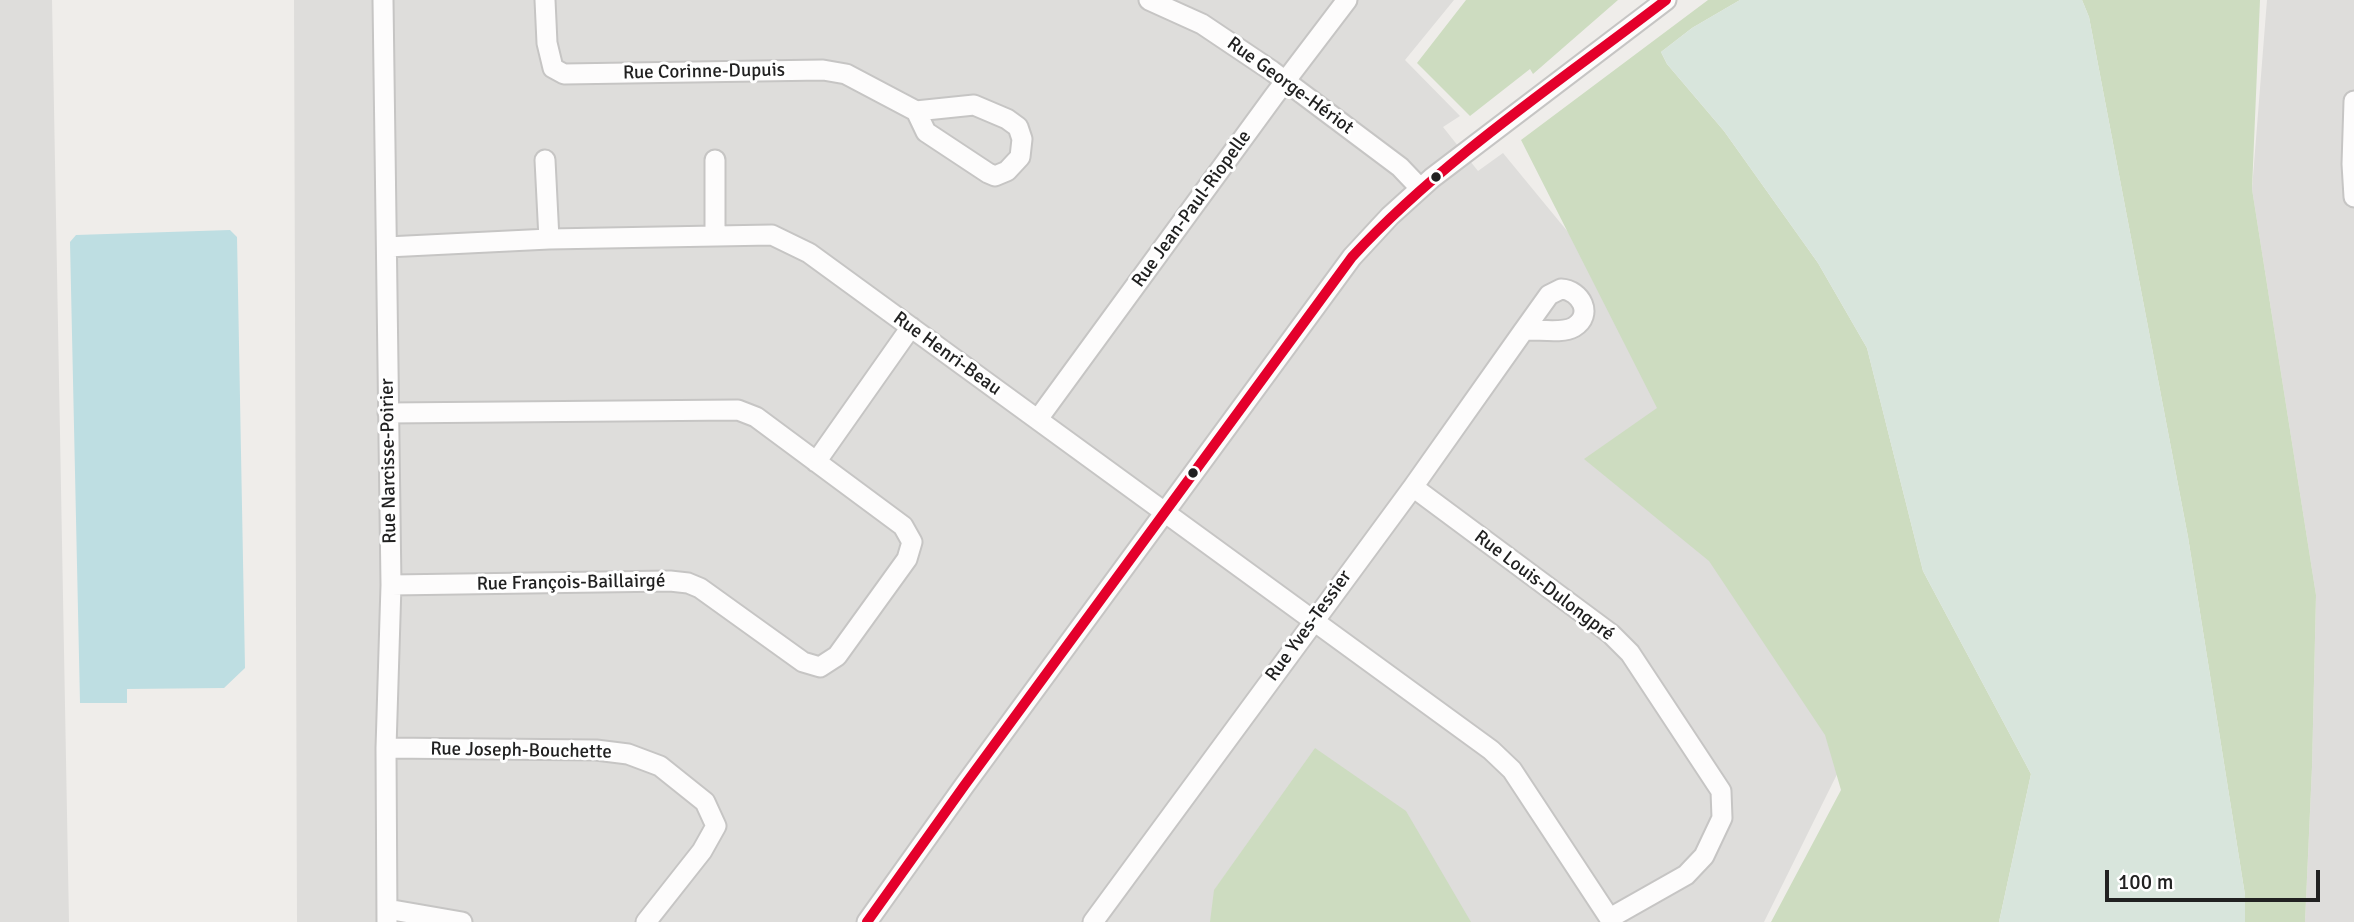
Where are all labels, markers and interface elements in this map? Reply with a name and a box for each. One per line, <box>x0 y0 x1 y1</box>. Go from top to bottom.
street label: Rue George-Hériot <box>1222 32 1358 140</box>
street label: Rue Corinne-Dupuis <box>623 59 785 85</box>
street label: Rue Jean-Paul-Riopelle <box>1127 126 1257 292</box>
unlabelled marker <box>1429 170 1443 184</box>
street label: Rue Henri-Beau <box>889 307 1005 401</box>
street label: Rue Narcisse-Poirier <box>376 378 402 544</box>
unlabelled marker <box>1186 466 1200 480</box>
street label: Rue Louis-Dulongpré <box>1470 526 1618 646</box>
street label: Rue Yves-Tessier <box>1261 566 1357 686</box>
street label: Rue François-Baillairgé <box>476 570 666 596</box>
street label: Rue Joseph-Bouchette <box>430 738 612 764</box>
scale bar <box>2109 856 2324 900</box>
text: 100 m <box>2118 869 2173 895</box>

